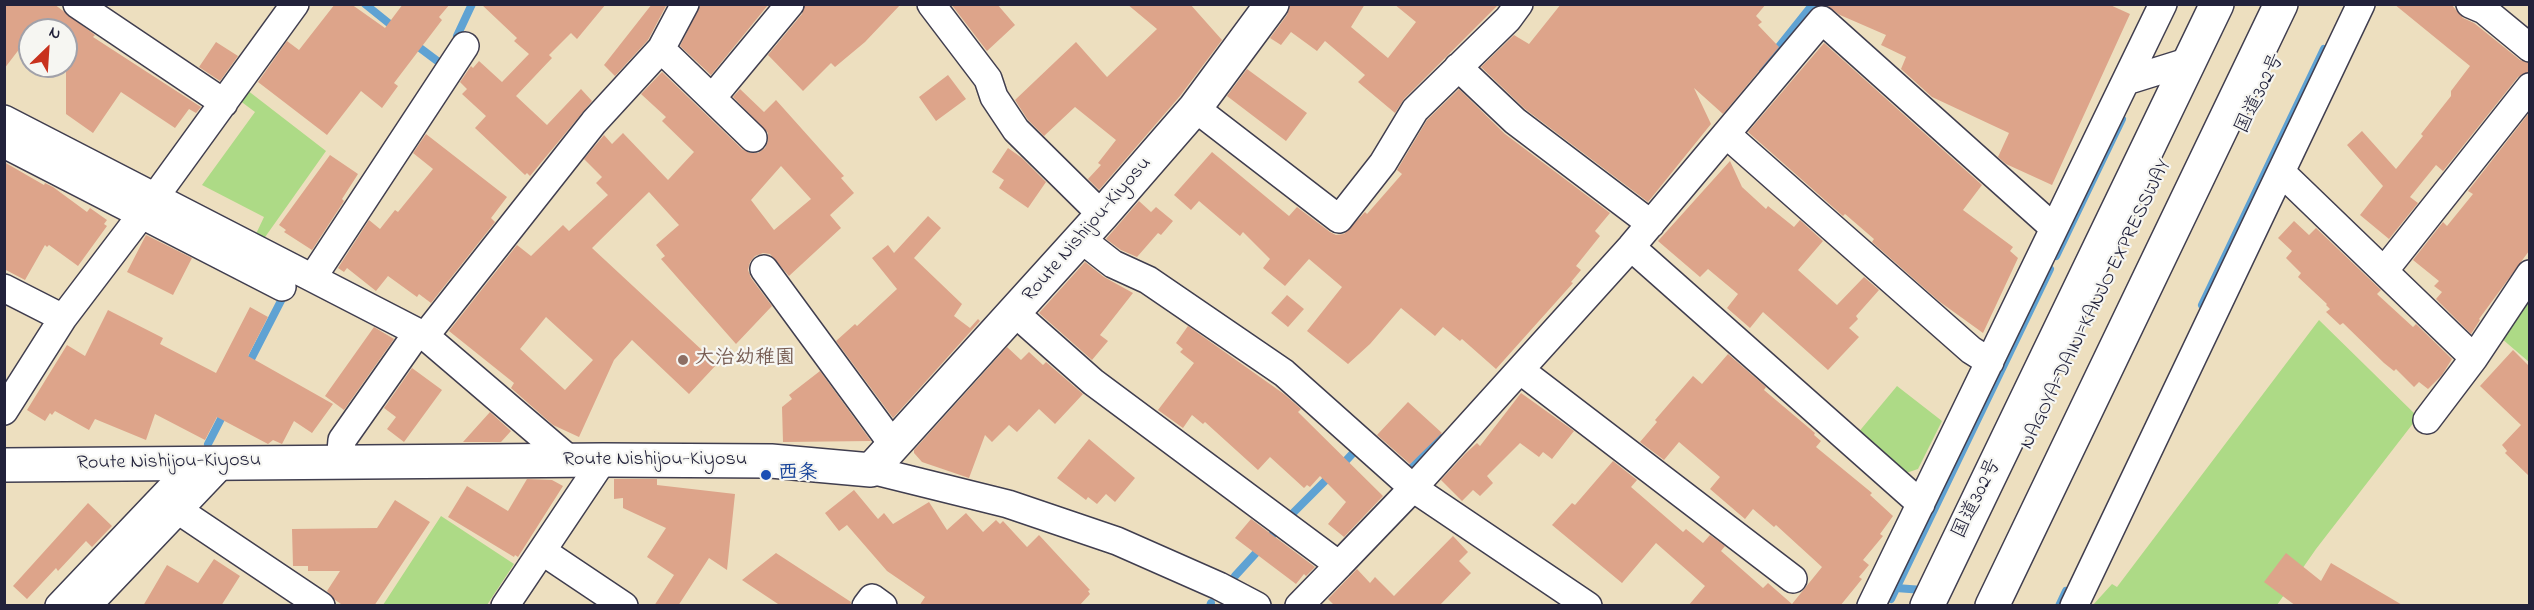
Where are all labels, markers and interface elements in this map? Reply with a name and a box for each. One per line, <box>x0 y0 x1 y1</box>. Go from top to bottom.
north arrow <box>18 18 78 78</box>
text: N <box>45 20 65 47</box>
street label: 国道302号 <box>2231 50 2291 138</box>
street label: Route Nishijou-Kiyosu <box>1019 153 1157 307</box>
street label: NAGOYA-DAINI-KANJO EXPRESSWAY <box>2016 156 2178 454</box>
place label: 大治幼稚園 <box>695 348 795 372</box>
marker: 大治幼稚園 <box>676 353 690 367</box>
street label: Route Nishijou-Kiyosu <box>77 449 261 477</box>
street label: Route Nishijou-Kiyosu <box>563 449 747 473</box>
street label: 国道302号 <box>1948 455 2008 543</box>
place label: 西条 <box>778 463 818 487</box>
marker: 西条 <box>759 468 773 482</box>

